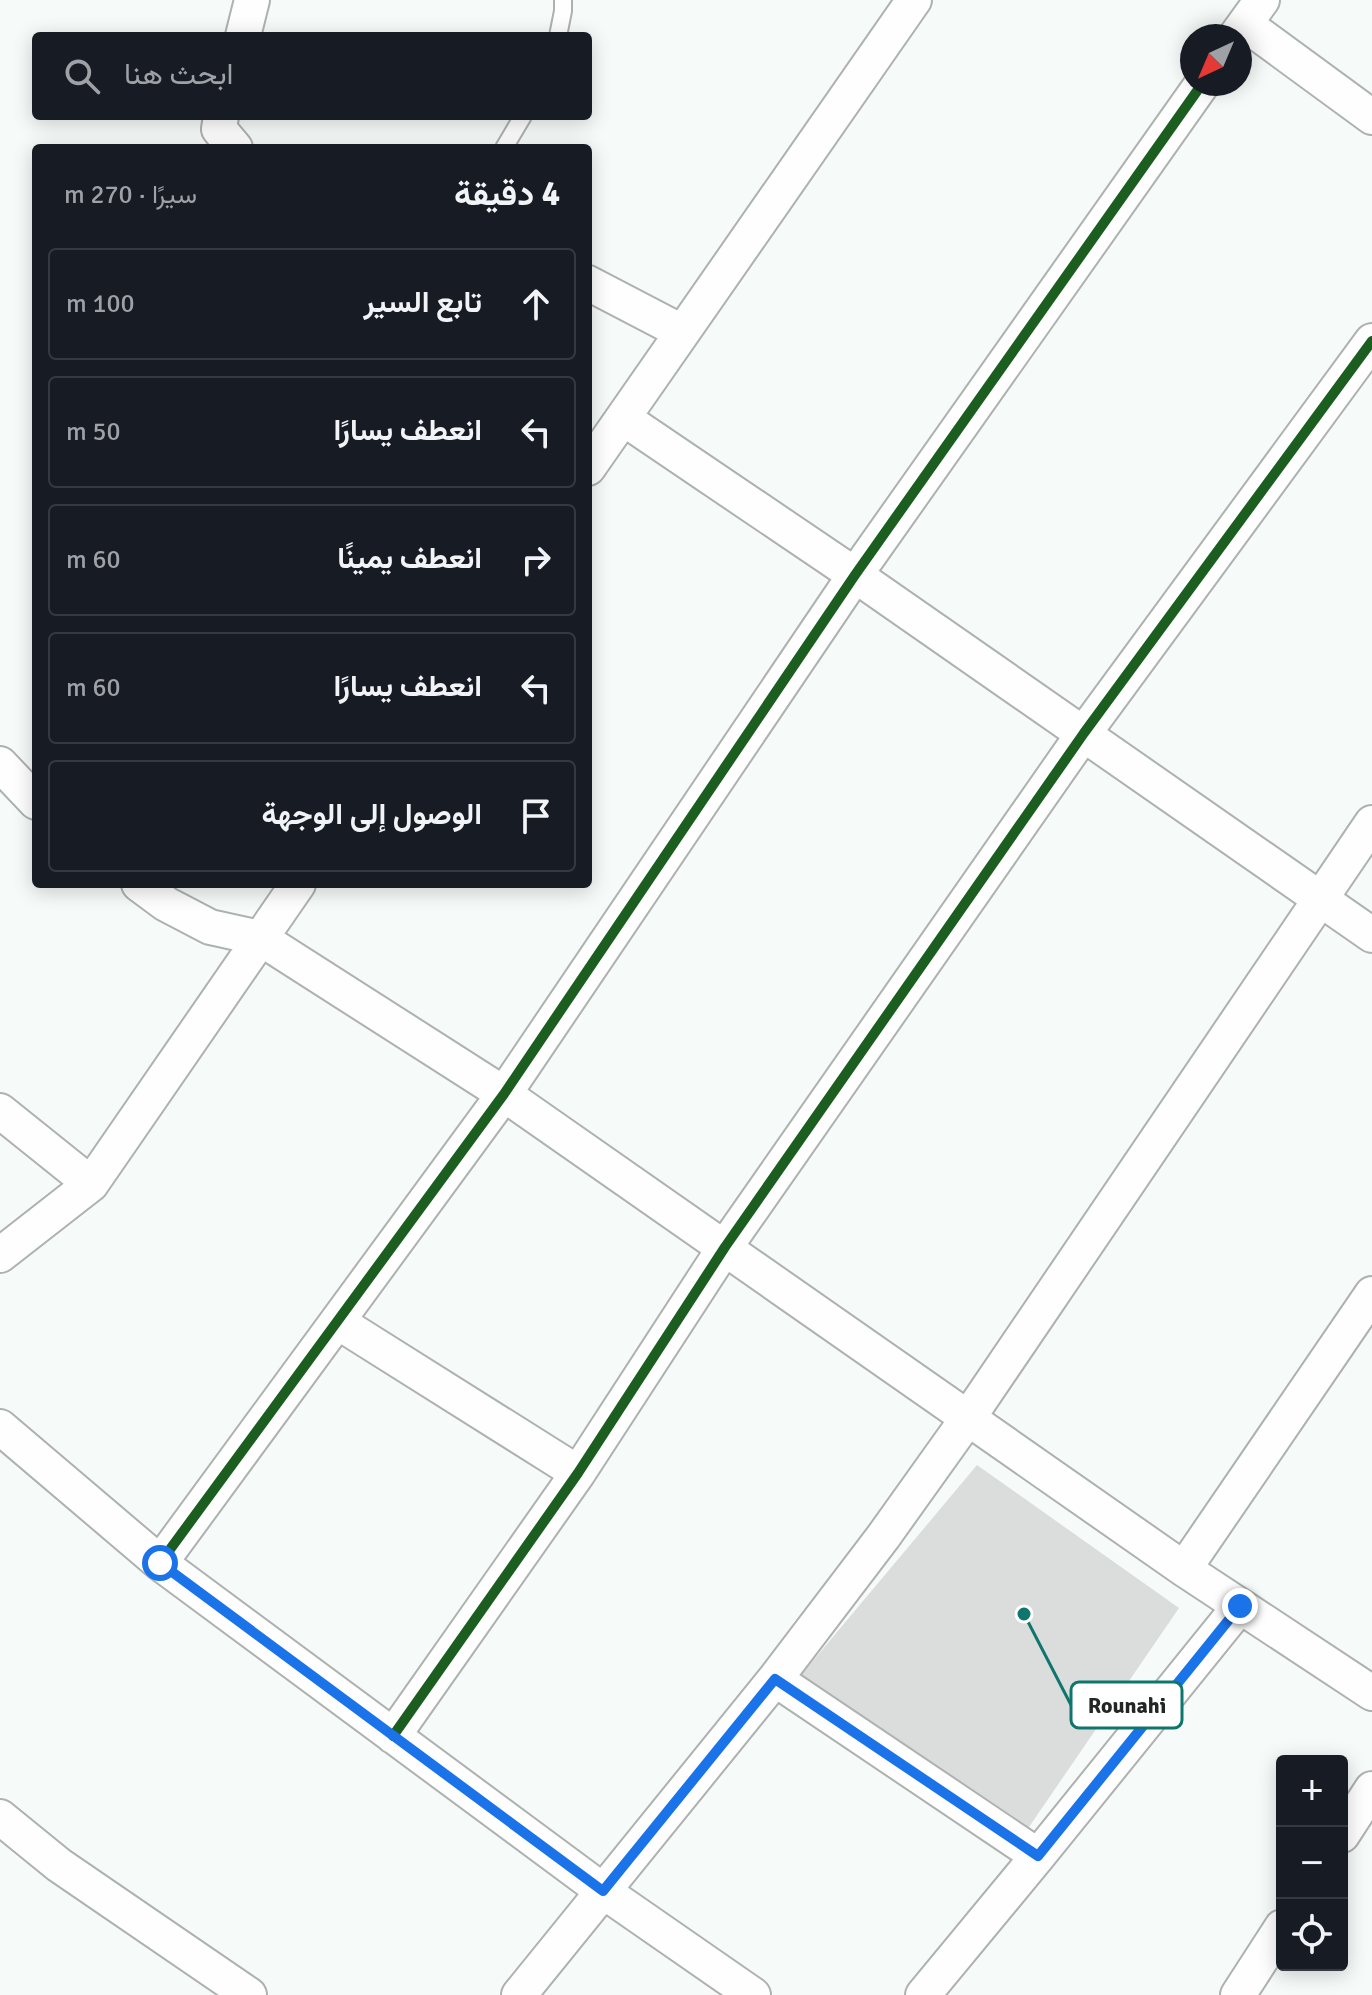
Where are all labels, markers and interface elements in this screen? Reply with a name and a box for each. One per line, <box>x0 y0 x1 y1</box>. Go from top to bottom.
north arrow <box>1180 24 1252 96</box>
search box <box>32 32 592 120</box>
icon: search <box>60 54 104 98</box>
text: ابحث هنا <box>124 56 234 93</box>
text: 4 دقيقة <box>454 173 560 215</box>
text: سيرًا · 270 m <box>64 179 197 211</box>
icon: ahead <box>514 282 558 326</box>
text: تابع السير <box>364 284 482 321</box>
text: 100 m <box>66 288 135 320</box>
icon: left <box>514 410 558 454</box>
text: انعطف يسارًا <box>333 412 482 449</box>
text: 50 m <box>66 416 121 448</box>
icon: right <box>514 538 558 582</box>
text: انعطف يمينًا <box>337 540 482 577</box>
text: 60 m <box>66 544 121 576</box>
icon: left <box>514 666 558 710</box>
text: انعطف يسارًا <box>333 668 482 705</box>
text: 60 m <box>66 672 121 704</box>
icon: arrive <box>514 794 558 838</box>
text: الوصول إلى الوجهة <box>261 796 482 833</box>
route start <box>142 1545 178 1581</box>
route end <box>1222 1588 1258 1624</box>
callout: Rounahi <box>1071 1682 1182 1728</box>
text: Rounahi <box>1088 1692 1166 1719</box>
map controls <box>1276 1755 1348 1971</box>
button: + <box>1276 1755 1348 1827</box>
button: − <box>1276 1827 1348 1899</box>
button: locate <box>1276 1899 1348 1971</box>

